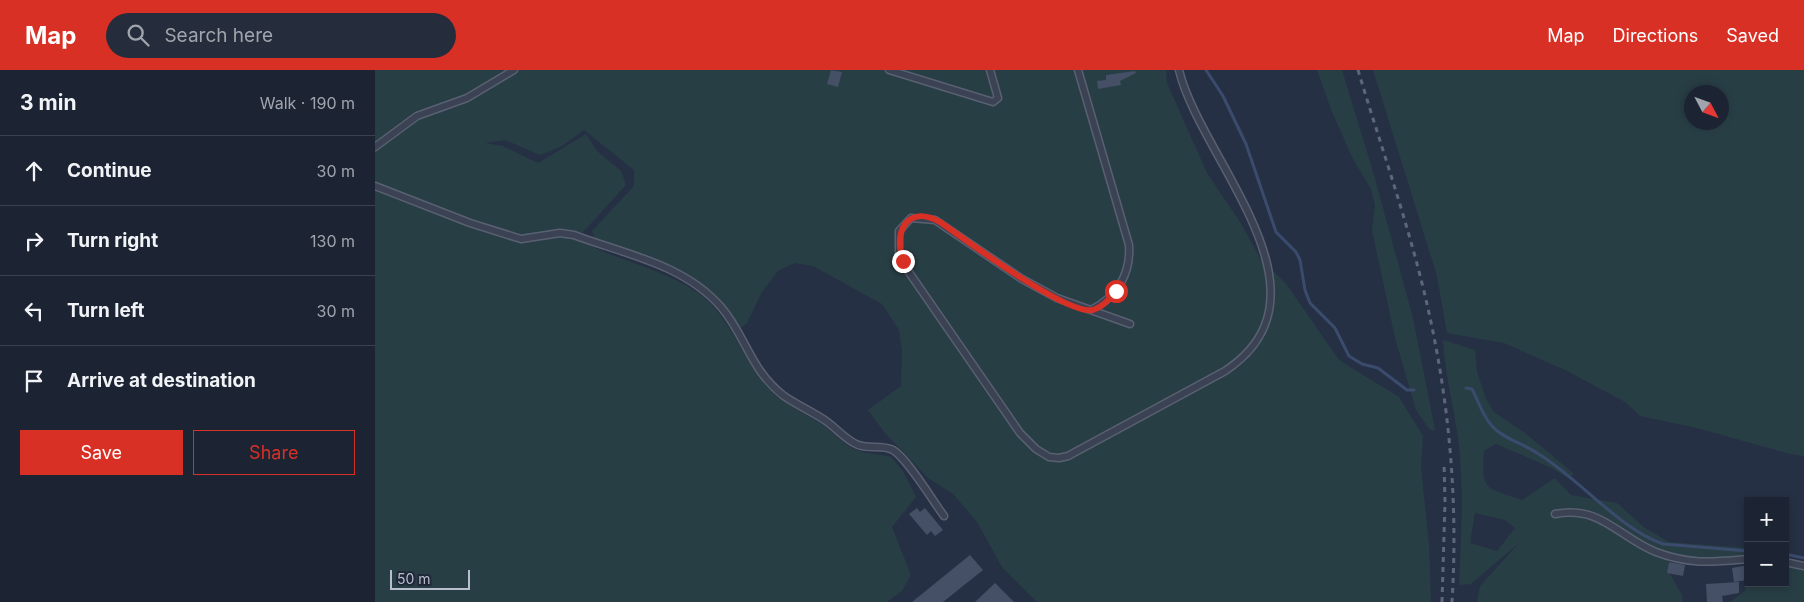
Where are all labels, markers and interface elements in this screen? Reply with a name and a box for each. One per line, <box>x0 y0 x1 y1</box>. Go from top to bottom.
search box <box>106 13 456 58</box>
text: Map <box>25 21 76 50</box>
icon: search <box>124 21 152 49</box>
text: Search here <box>164 24 273 47</box>
text: Map <box>1547 25 1585 46</box>
text: Directions <box>1613 25 1698 46</box>
text: Saved <box>1726 25 1779 46</box>
north arrow <box>1684 85 1729 130</box>
text: 3 min <box>20 90 76 115</box>
text: Walk · 190 m <box>260 93 355 113</box>
icon: ahead <box>20 157 48 185</box>
text: Continue <box>67 159 152 182</box>
text: 30 m <box>317 161 355 181</box>
icon: right <box>20 227 48 255</box>
text: Turn right <box>67 229 158 252</box>
text: 130 m <box>310 231 355 251</box>
route end <box>892 250 915 273</box>
route start <box>1105 280 1128 303</box>
icon: left <box>20 297 48 325</box>
text: Turn left <box>67 299 145 322</box>
text: 30 m <box>317 301 355 321</box>
icon: arrive <box>20 367 48 395</box>
text: Arrive at destination <box>67 369 256 392</box>
button: Save <box>20 430 183 475</box>
button: Share <box>193 430 355 475</box>
map controls <box>1744 497 1789 587</box>
button: + <box>1744 497 1789 542</box>
button: − <box>1744 542 1789 587</box>
scale bar <box>390 567 470 590</box>
text: 50 m <box>397 570 431 587</box>

